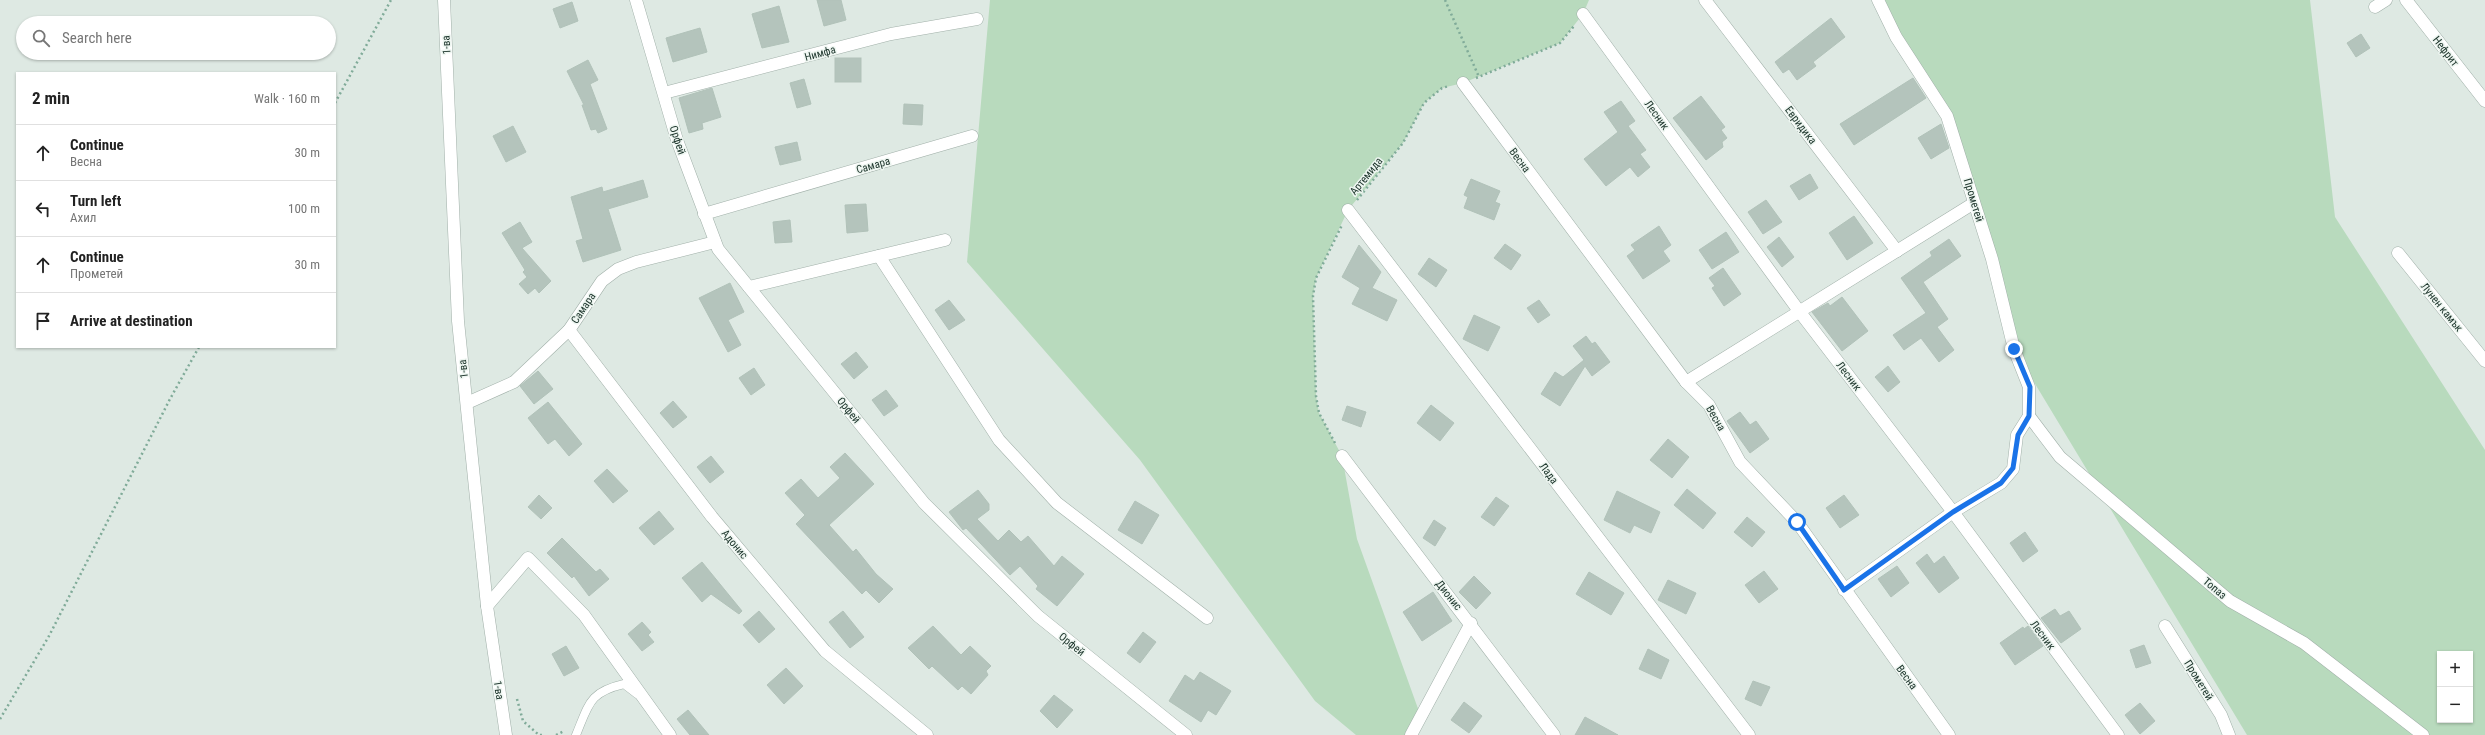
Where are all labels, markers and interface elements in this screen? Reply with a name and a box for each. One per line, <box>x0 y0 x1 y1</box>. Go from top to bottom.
search box <box>16 16 336 60</box>
icon: search <box>30 27 52 49</box>
text: Search here <box>62 29 132 47</box>
street label: Нефрит <box>2430 34 2462 69</box>
street label: 1-ва <box>440 35 453 55</box>
street label: Нимфа <box>803 43 837 64</box>
text: 2 min <box>32 88 70 108</box>
text: Walk · 160 m <box>254 91 320 106</box>
street label: Лесник <box>1641 98 1672 133</box>
street label: Евридика <box>1782 104 1819 147</box>
street label: Орфей <box>667 124 688 156</box>
text: Continue <box>70 136 124 154</box>
icon: ahead <box>32 142 54 164</box>
text: 30 m <box>294 145 320 160</box>
street label: Весна <box>1506 146 1533 175</box>
text: Весна <box>70 154 102 169</box>
street label: Самара <box>855 154 892 176</box>
street label: Артемида <box>1347 155 1385 198</box>
street label: Прометей <box>1961 177 1986 224</box>
text: Turn left <box>70 192 121 210</box>
icon: left <box>32 198 54 220</box>
text: 100 m <box>288 201 320 216</box>
text: Ахил <box>70 210 96 225</box>
text: Continue <box>70 248 124 266</box>
icon: ahead <box>32 254 54 276</box>
text: 30 m <box>294 257 320 272</box>
text: Прометей <box>70 266 123 281</box>
street label: Лунен камък <box>2418 280 2466 335</box>
street label: Самара <box>568 290 598 326</box>
icon: arrive <box>32 310 54 332</box>
text: Arrive at destination <box>70 312 193 330</box>
route end <box>2005 340 2023 358</box>
street label: 1-ва <box>456 359 471 379</box>
street label: Лесник <box>1833 359 1864 394</box>
street label: Орфей <box>834 395 863 426</box>
street label: Весна <box>1703 403 1728 433</box>
street label: Лада <box>1536 460 1561 486</box>
route start <box>1788 513 1806 531</box>
street label: Адонис <box>719 527 751 562</box>
street label: Топаз <box>2200 575 2229 602</box>
street label: Дионис <box>1433 578 1464 613</box>
street label: Лесник <box>2027 618 2058 653</box>
street label: Орфей <box>1056 630 1087 659</box>
map controls <box>2437 651 2473 723</box>
button: + <box>2437 651 2473 687</box>
street label: Прометей <box>2181 658 2216 703</box>
street label: Весна <box>1893 663 1920 692</box>
street label: 1-ва <box>491 680 506 700</box>
button: − <box>2437 687 2473 723</box>

